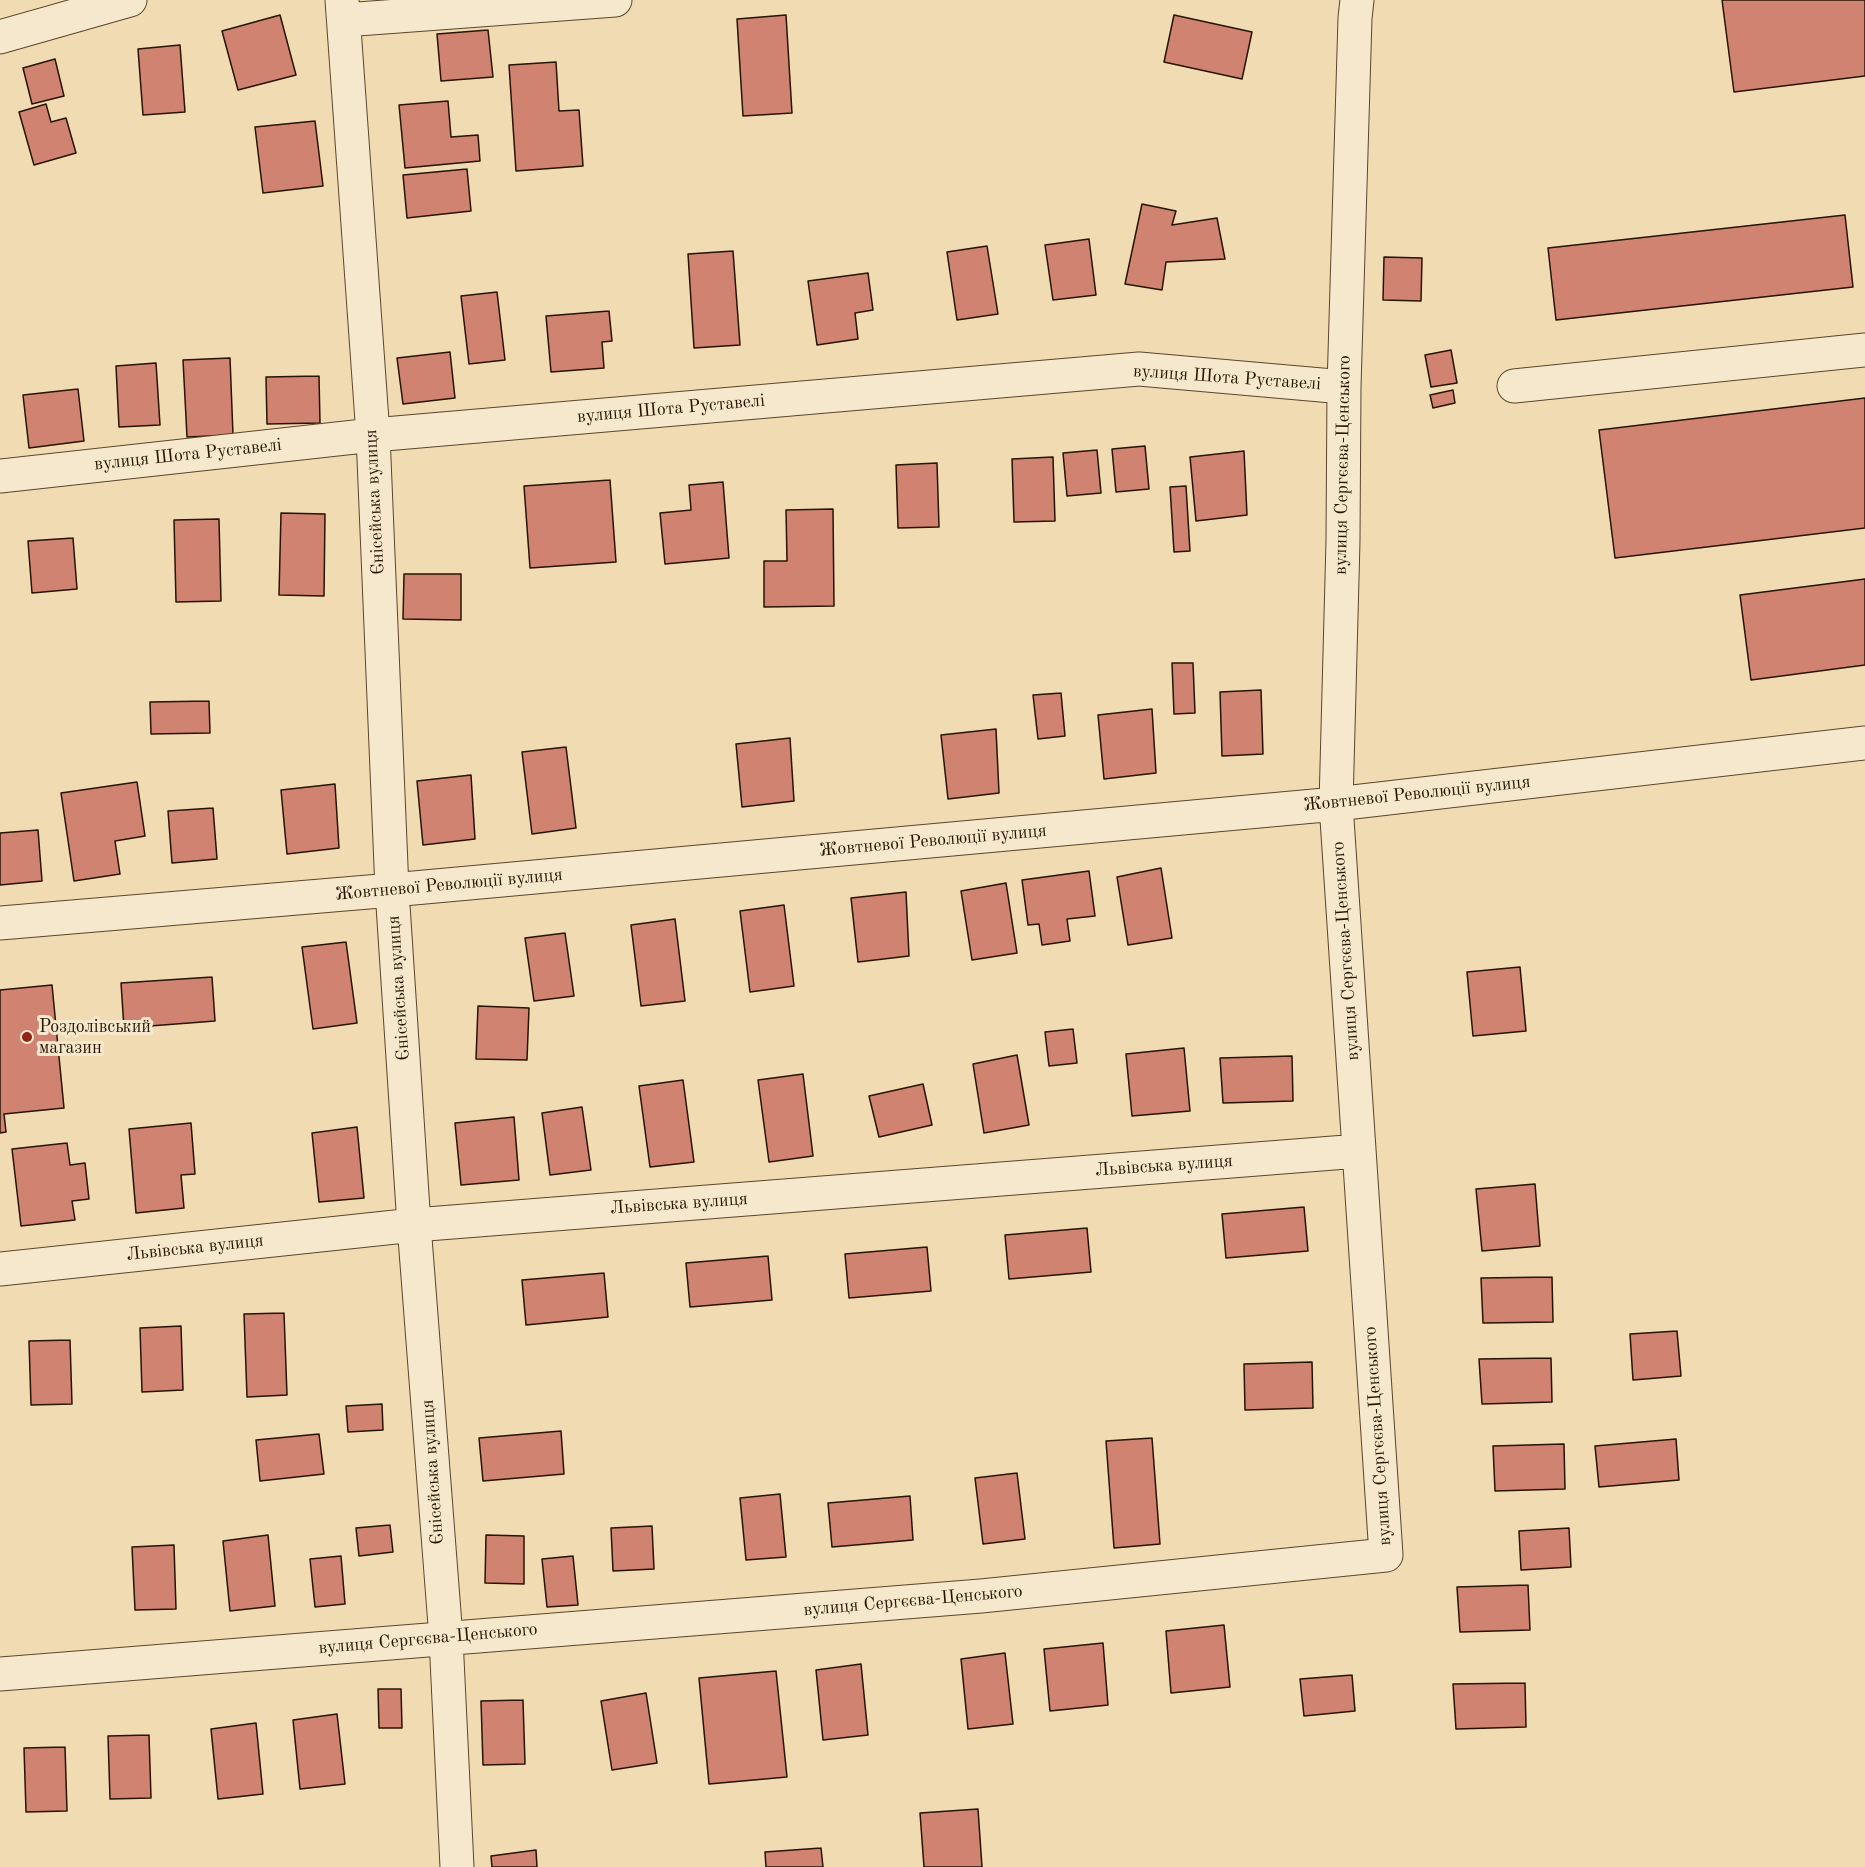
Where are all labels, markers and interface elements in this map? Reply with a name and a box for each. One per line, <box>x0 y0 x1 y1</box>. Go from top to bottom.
street label: вулиця Сергєєва-Ценського <box>1330 355 1356 575</box>
street label: вулиця Шота Руставелі <box>1132 361 1322 395</box>
street label: вулиця Шота Руставелі <box>576 390 766 428</box>
street label: Єнісейська вулиця <box>360 429 390 575</box>
street label: вулиця Шота Руставелі <box>93 434 283 476</box>
street label: Жовтневої Революції вулиця <box>1302 771 1532 817</box>
street label: Жовтневої Революції вулиця <box>818 820 1048 862</box>
street label: вулиця Сергєєва-Ценського <box>1328 841 1364 1061</box>
street label: Жовтневої Революції вулиця <box>334 864 564 906</box>
street label: Єнісейська вулиця <box>383 915 415 1061</box>
place label: Роздолівський магазин <box>39 1016 151 1058</box>
marker: Роздолівський магазин <box>20 1030 34 1044</box>
street label: Львівська вулиця <box>1094 1150 1234 1182</box>
street label: Львівська вулиця <box>609 1188 749 1220</box>
street label: Львівська вулиця <box>125 1230 265 1266</box>
street label: вулиця Сергєєва-Ценського <box>1360 1326 1396 1546</box>
street label: Єнісейська вулиця <box>417 1399 449 1545</box>
street label: вулиця Сергєєва-Ценського <box>803 1581 1023 1621</box>
street label: вулиця Сергєєва-Ценського <box>318 1619 538 1659</box>

